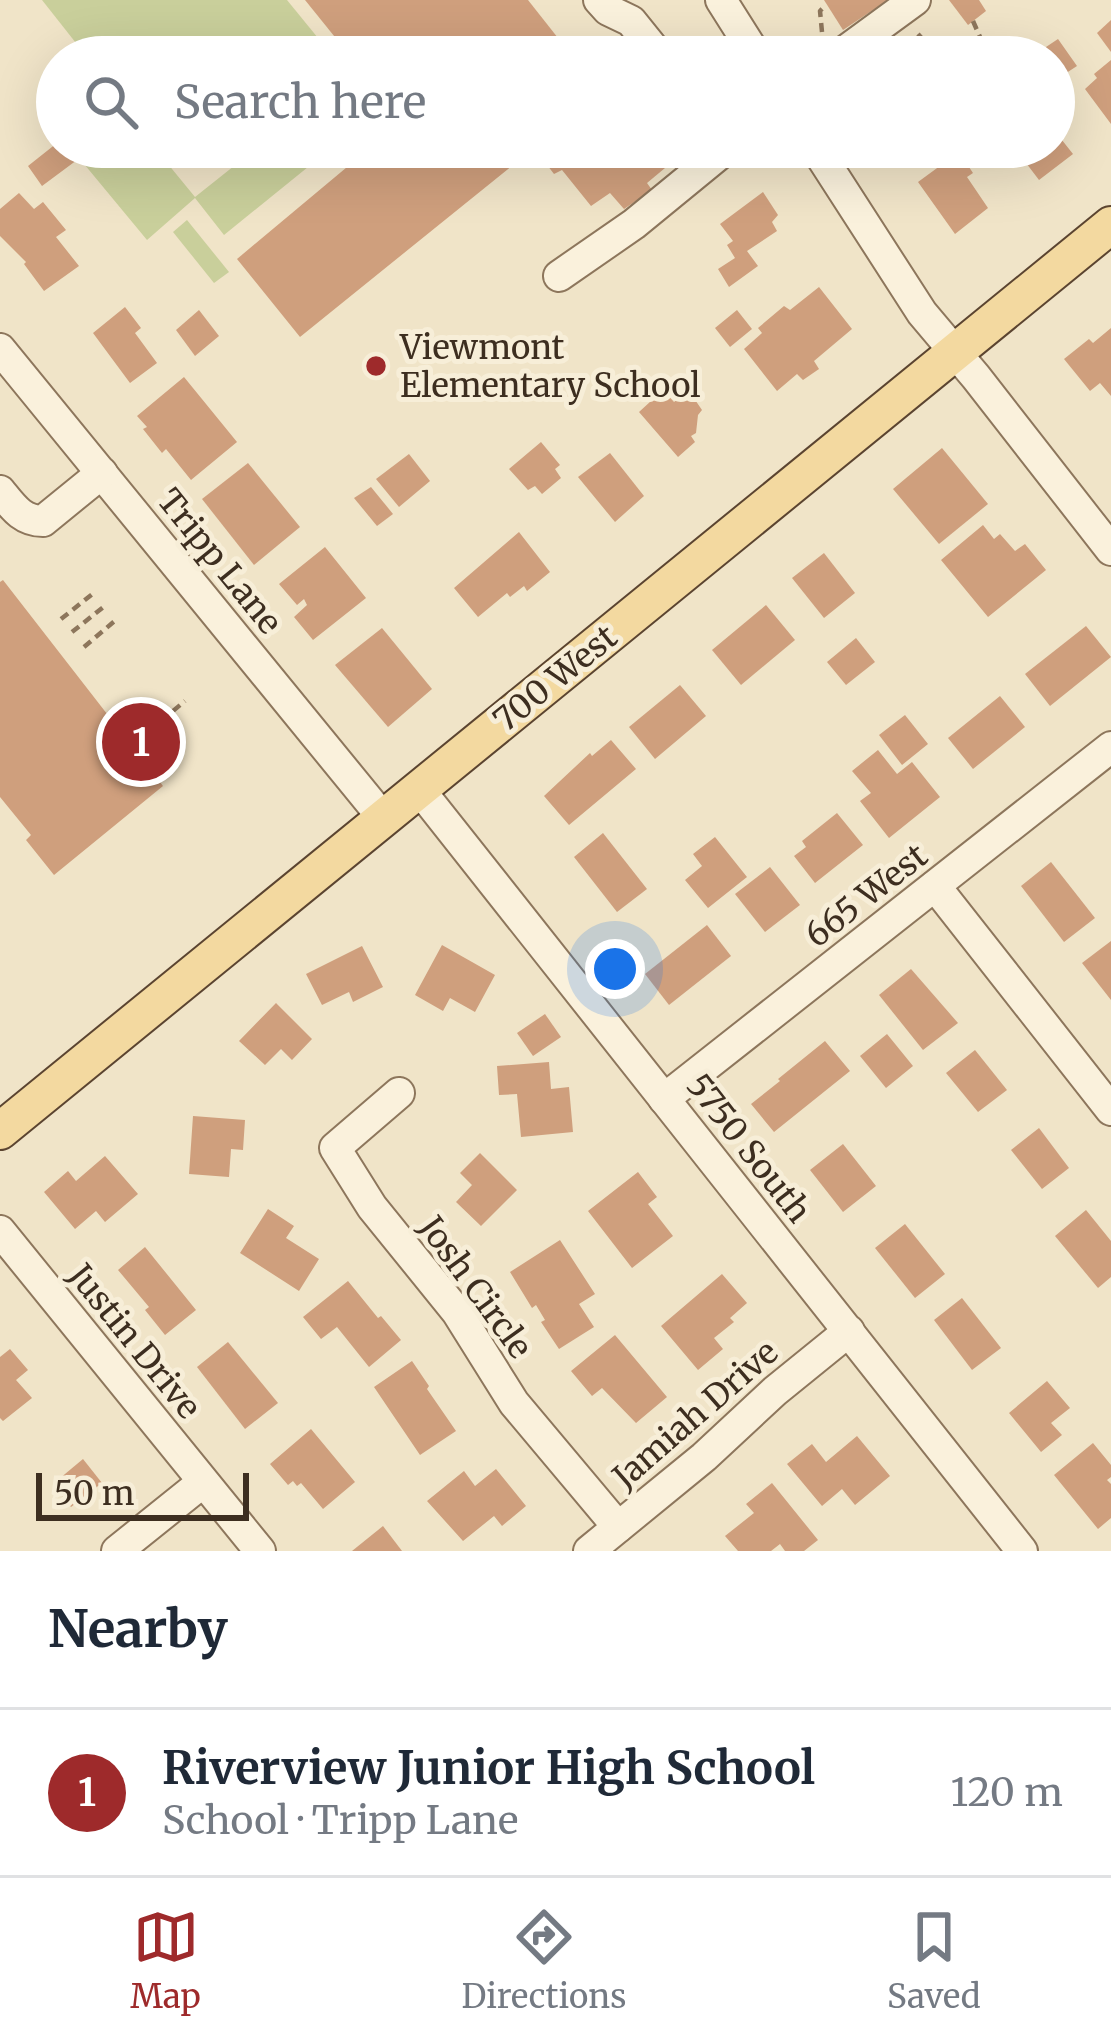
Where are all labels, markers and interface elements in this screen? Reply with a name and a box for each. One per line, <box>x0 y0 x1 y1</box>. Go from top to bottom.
search box <box>36 36 1075 168</box>
icon: search <box>78 69 144 135</box>
text: Search here <box>174 74 426 130</box>
place label: Viewmont Elementary School <box>399 327 701 406</box>
marker: Viewmont Elementary School <box>363 353 389 379</box>
street label: Tripp Lane <box>149 481 291 642</box>
street label: 700 West <box>485 616 625 740</box>
pin: 1 <box>102 697 180 787</box>
street label: 665 West <box>797 835 936 956</box>
your location <box>585 939 645 999</box>
street label: 5750 South <box>678 1066 819 1231</box>
street label: Josh Circle <box>410 1207 541 1366</box>
street label: Justin Drive <box>59 1255 209 1427</box>
street label: Jamiah Drive <box>604 1332 786 1498</box>
scale bar <box>36 1467 249 1520</box>
text: 50 m <box>54 1473 135 1514</box>
text: Nearby <box>48 1597 228 1661</box>
text: Riverview Junior High School <box>162 1740 815 1796</box>
text: 1 <box>78 1768 96 1817</box>
text: 120 m <box>950 1768 1063 1817</box>
text: School · Tripp Lane <box>162 1796 518 1845</box>
tab: Map <box>130 1904 201 2017</box>
tab: Directions <box>461 1904 626 2017</box>
tab: Saved <box>887 1904 981 2017</box>

